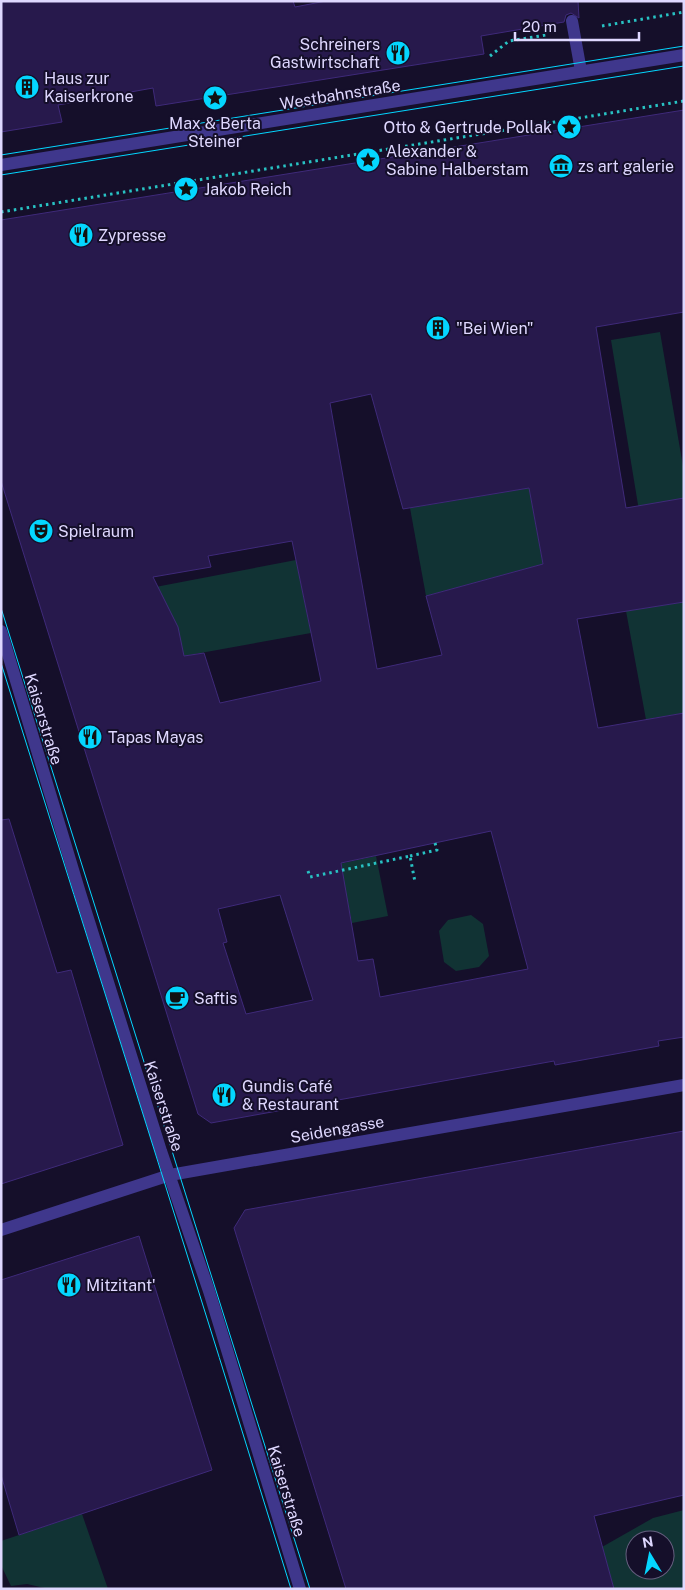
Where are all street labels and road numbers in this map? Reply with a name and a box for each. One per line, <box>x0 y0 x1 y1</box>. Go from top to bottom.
street label: Westbahnstraße <box>278 76 402 113</box>
street label: Kaiserstraße <box>21 671 66 767</box>
street label: Kaiserstraße <box>140 1058 187 1154</box>
street label: Seidengasse <box>289 1112 386 1147</box>
street label: Kaiserstraße <box>264 1443 309 1539</box>

